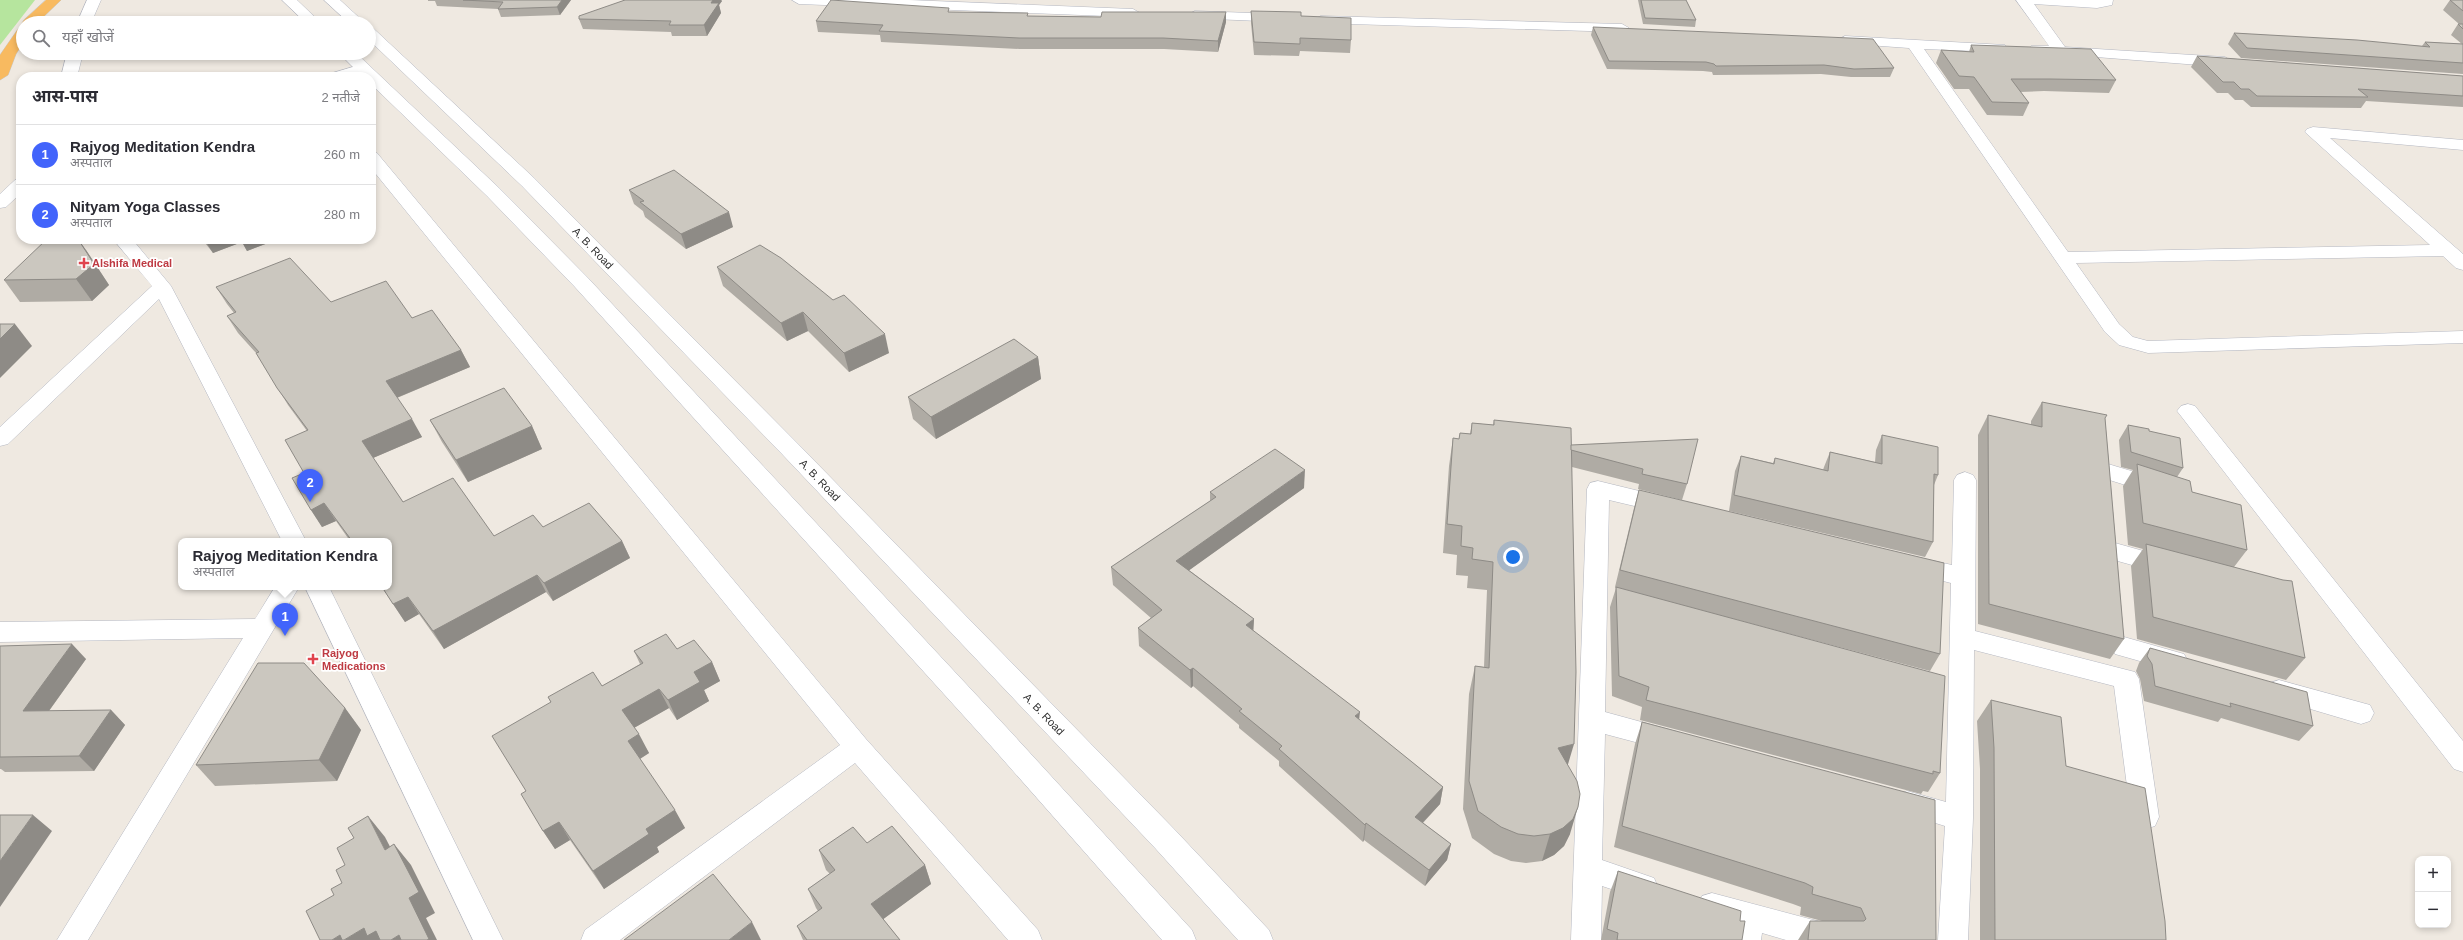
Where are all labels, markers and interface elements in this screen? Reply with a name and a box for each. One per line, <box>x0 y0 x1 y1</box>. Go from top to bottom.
search box <box>16 16 376 60</box>
icon: search <box>30 27 52 49</box>
text: यहाँ खोजें <box>62 28 114 45</box>
text: आस-पास <box>32 87 98 106</box>
text: 2 नतीजे <box>322 90 360 105</box>
text: Rajyog Meditation Kendra <box>70 138 255 155</box>
text: 1 <box>41 147 49 162</box>
text: 260 m <box>324 147 360 162</box>
text: अस्पताल <box>70 155 112 170</box>
text: Nityam Yoga Classes <box>70 198 220 215</box>
text: 2 <box>41 207 49 222</box>
text: 280 m <box>324 207 360 222</box>
text: अस्पताल <box>70 215 112 230</box>
street label: A. B. Road <box>570 225 616 271</box>
place label: Alshifa Medical <box>92 257 172 269</box>
marker: Alshifa Medical <box>79 258 89 268</box>
street label: A. B. Road <box>797 457 843 503</box>
pin: 2 <box>297 469 323 502</box>
popup <box>178 538 392 590</box>
text: Rajyog Meditation Kendra <box>192 547 378 564</box>
your location <box>1503 547 1523 567</box>
text: अस्पताल <box>192 564 234 579</box>
pin: 1 <box>272 603 298 636</box>
place label: Rajyog Medications <box>322 647 386 672</box>
marker: Rajyog Medications <box>307 653 319 665</box>
street label: A. B. Road <box>1021 691 1067 737</box>
map controls <box>2415 856 2451 928</box>
button: + <box>2415 856 2451 892</box>
button: − <box>2415 892 2451 928</box>

